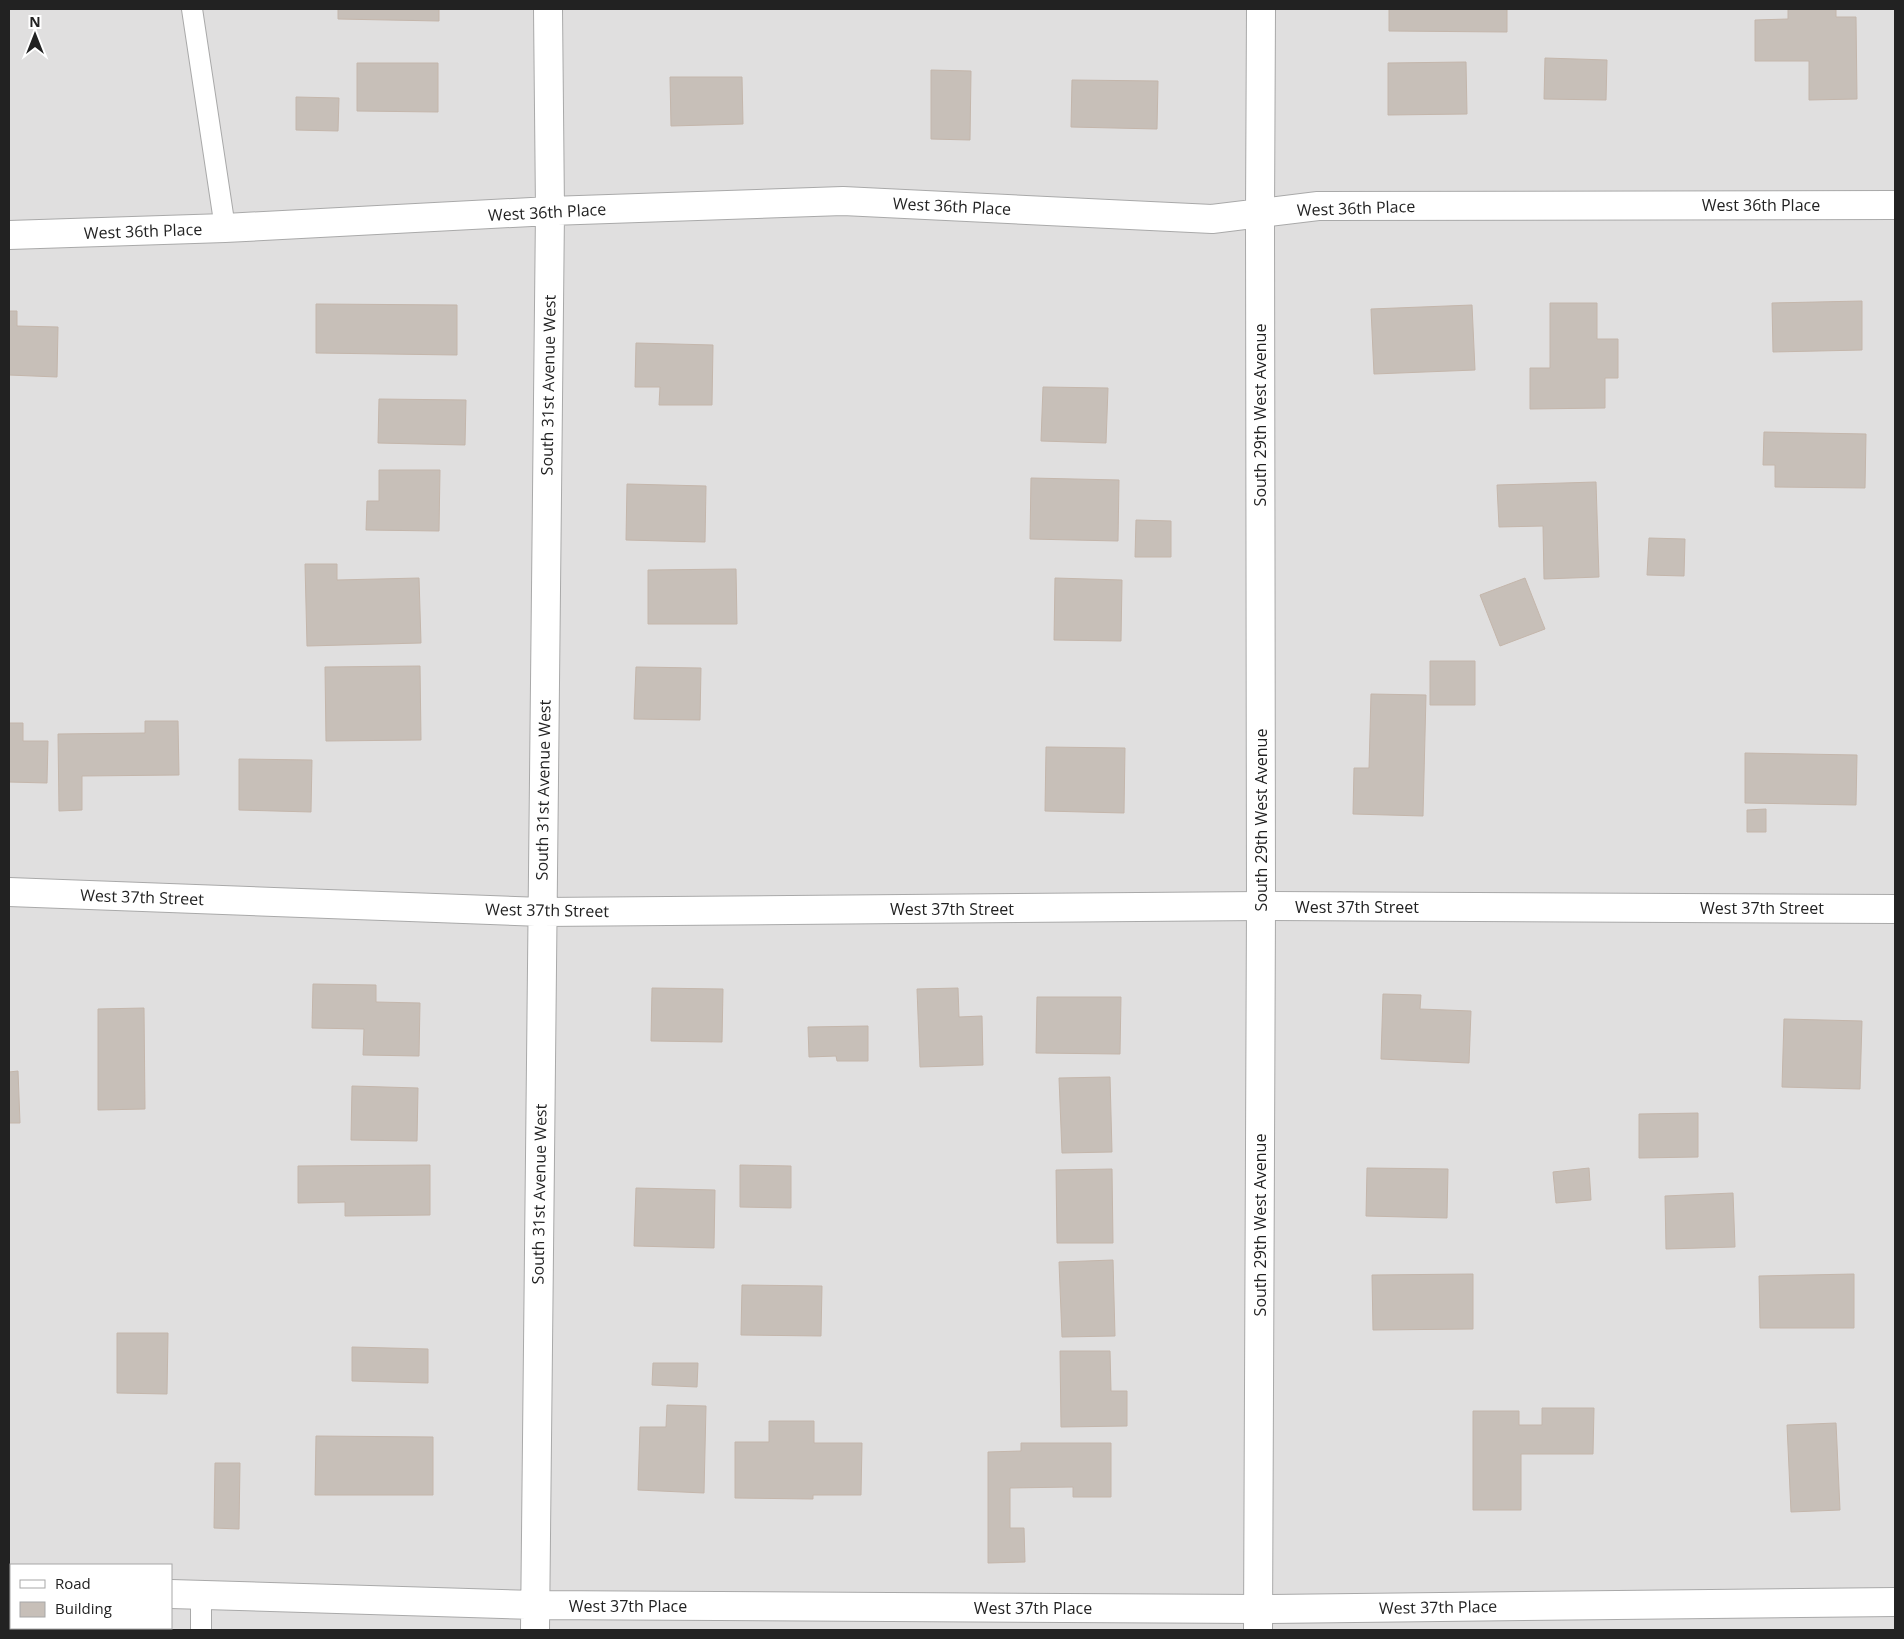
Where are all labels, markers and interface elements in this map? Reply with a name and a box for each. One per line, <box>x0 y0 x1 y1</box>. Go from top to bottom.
north arrow <box>10 10 60 60</box>
text: N <box>29 12 41 31</box>
street label: West 36th Place <box>892 192 1012 220</box>
street label: West 36th Place <box>1702 194 1820 216</box>
street label: West 36th Place <box>1296 195 1416 221</box>
street label: West 36th Place <box>487 198 607 226</box>
street label: West 36th Place <box>83 218 203 244</box>
street label: South 31st Avenue West <box>535 294 561 475</box>
street label: South 29th West Avenue <box>1249 324 1271 506</box>
street label: South 31st Avenue West <box>530 699 556 880</box>
street label: South 29th West Avenue <box>1250 729 1272 911</box>
street label: West 37th Street <box>80 884 205 910</box>
street label: West 37th Street <box>1295 896 1419 918</box>
street label: West 37th Street <box>1700 897 1824 919</box>
street label: West 37th Street <box>485 898 609 922</box>
street label: West 37th Street <box>890 898 1014 920</box>
street label: South 31st Avenue West <box>526 1103 552 1284</box>
street label: South 29th West Avenue <box>1249 1134 1271 1316</box>
legend <box>10 1564 172 1629</box>
text: Road <box>55 1573 91 1593</box>
street label: West 37th Place <box>569 1595 687 1617</box>
street label: West 37th Place <box>1379 1595 1497 1619</box>
street label: West 37th Place <box>974 1597 1092 1619</box>
text: Building <box>55 1598 112 1618</box>

